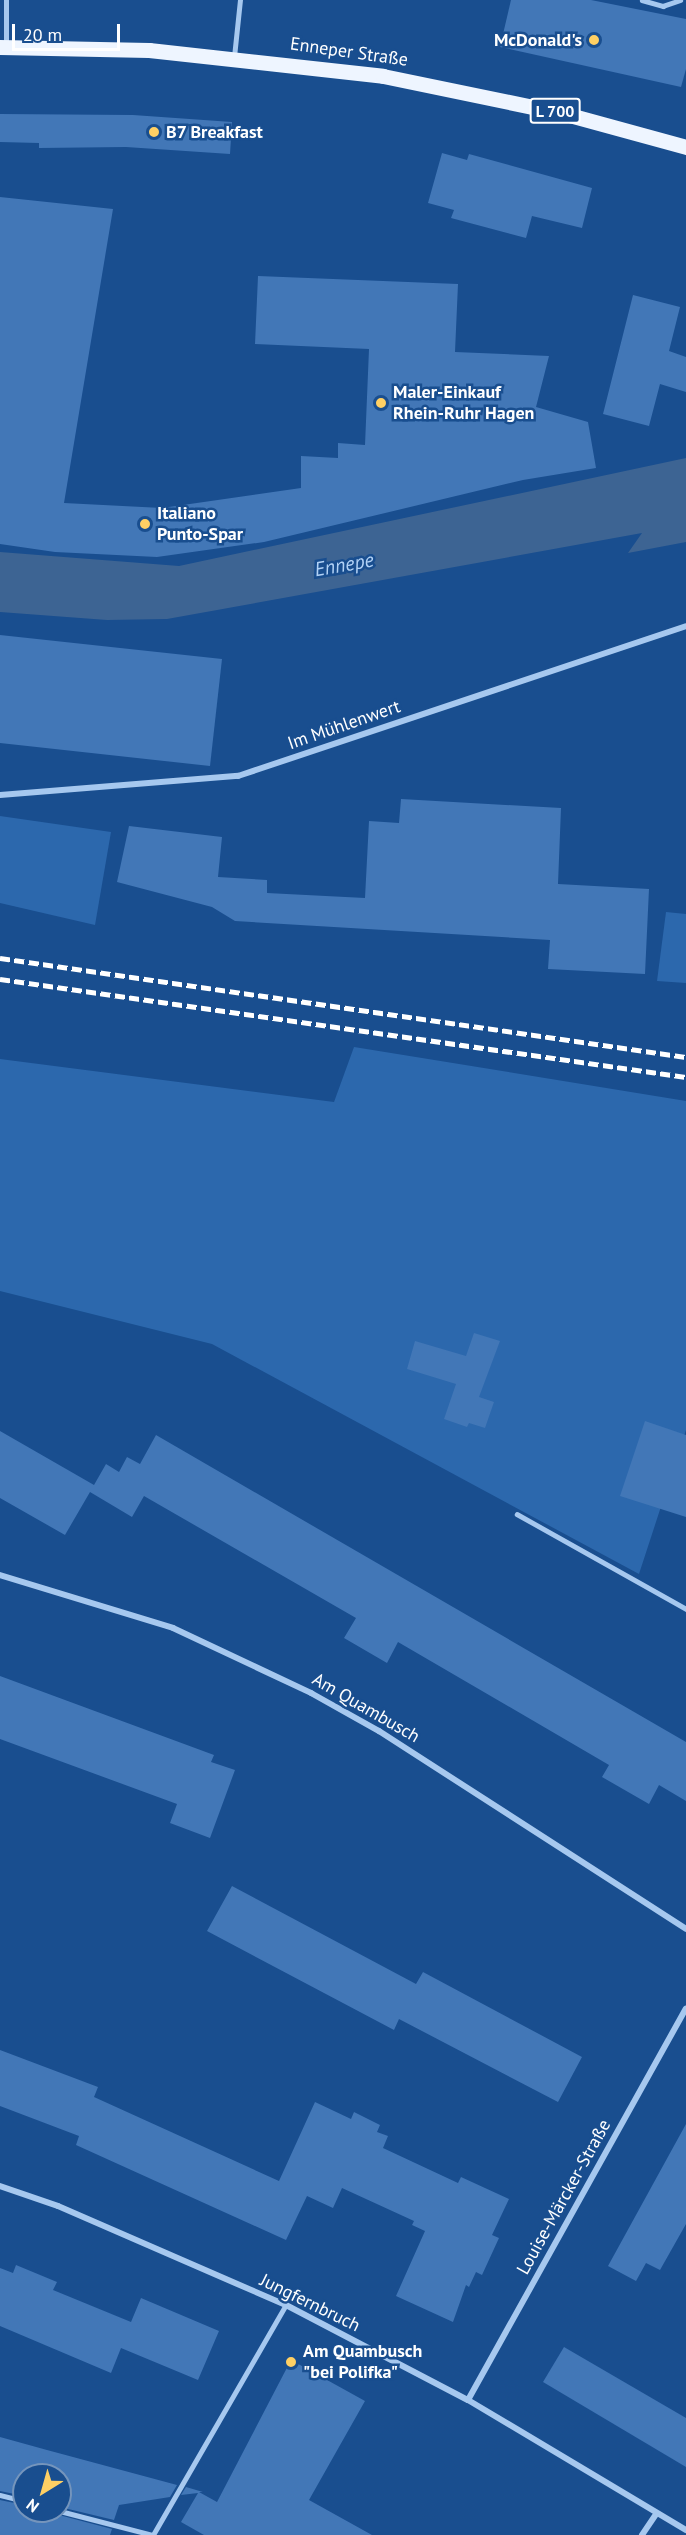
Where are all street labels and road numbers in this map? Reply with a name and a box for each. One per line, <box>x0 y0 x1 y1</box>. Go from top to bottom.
street label: Enneper Straße <box>289 33 409 71</box>
road number: L 700 <box>528 98 582 124</box>
street label: Im Mühlenwert <box>285 696 403 754</box>
street label: Am Quambusch <box>308 1669 424 1747</box>
street label: Louise-Märcker-Straße <box>512 2116 616 2278</box>
street label: Jungfernbruch <box>256 2269 364 2337</box>

